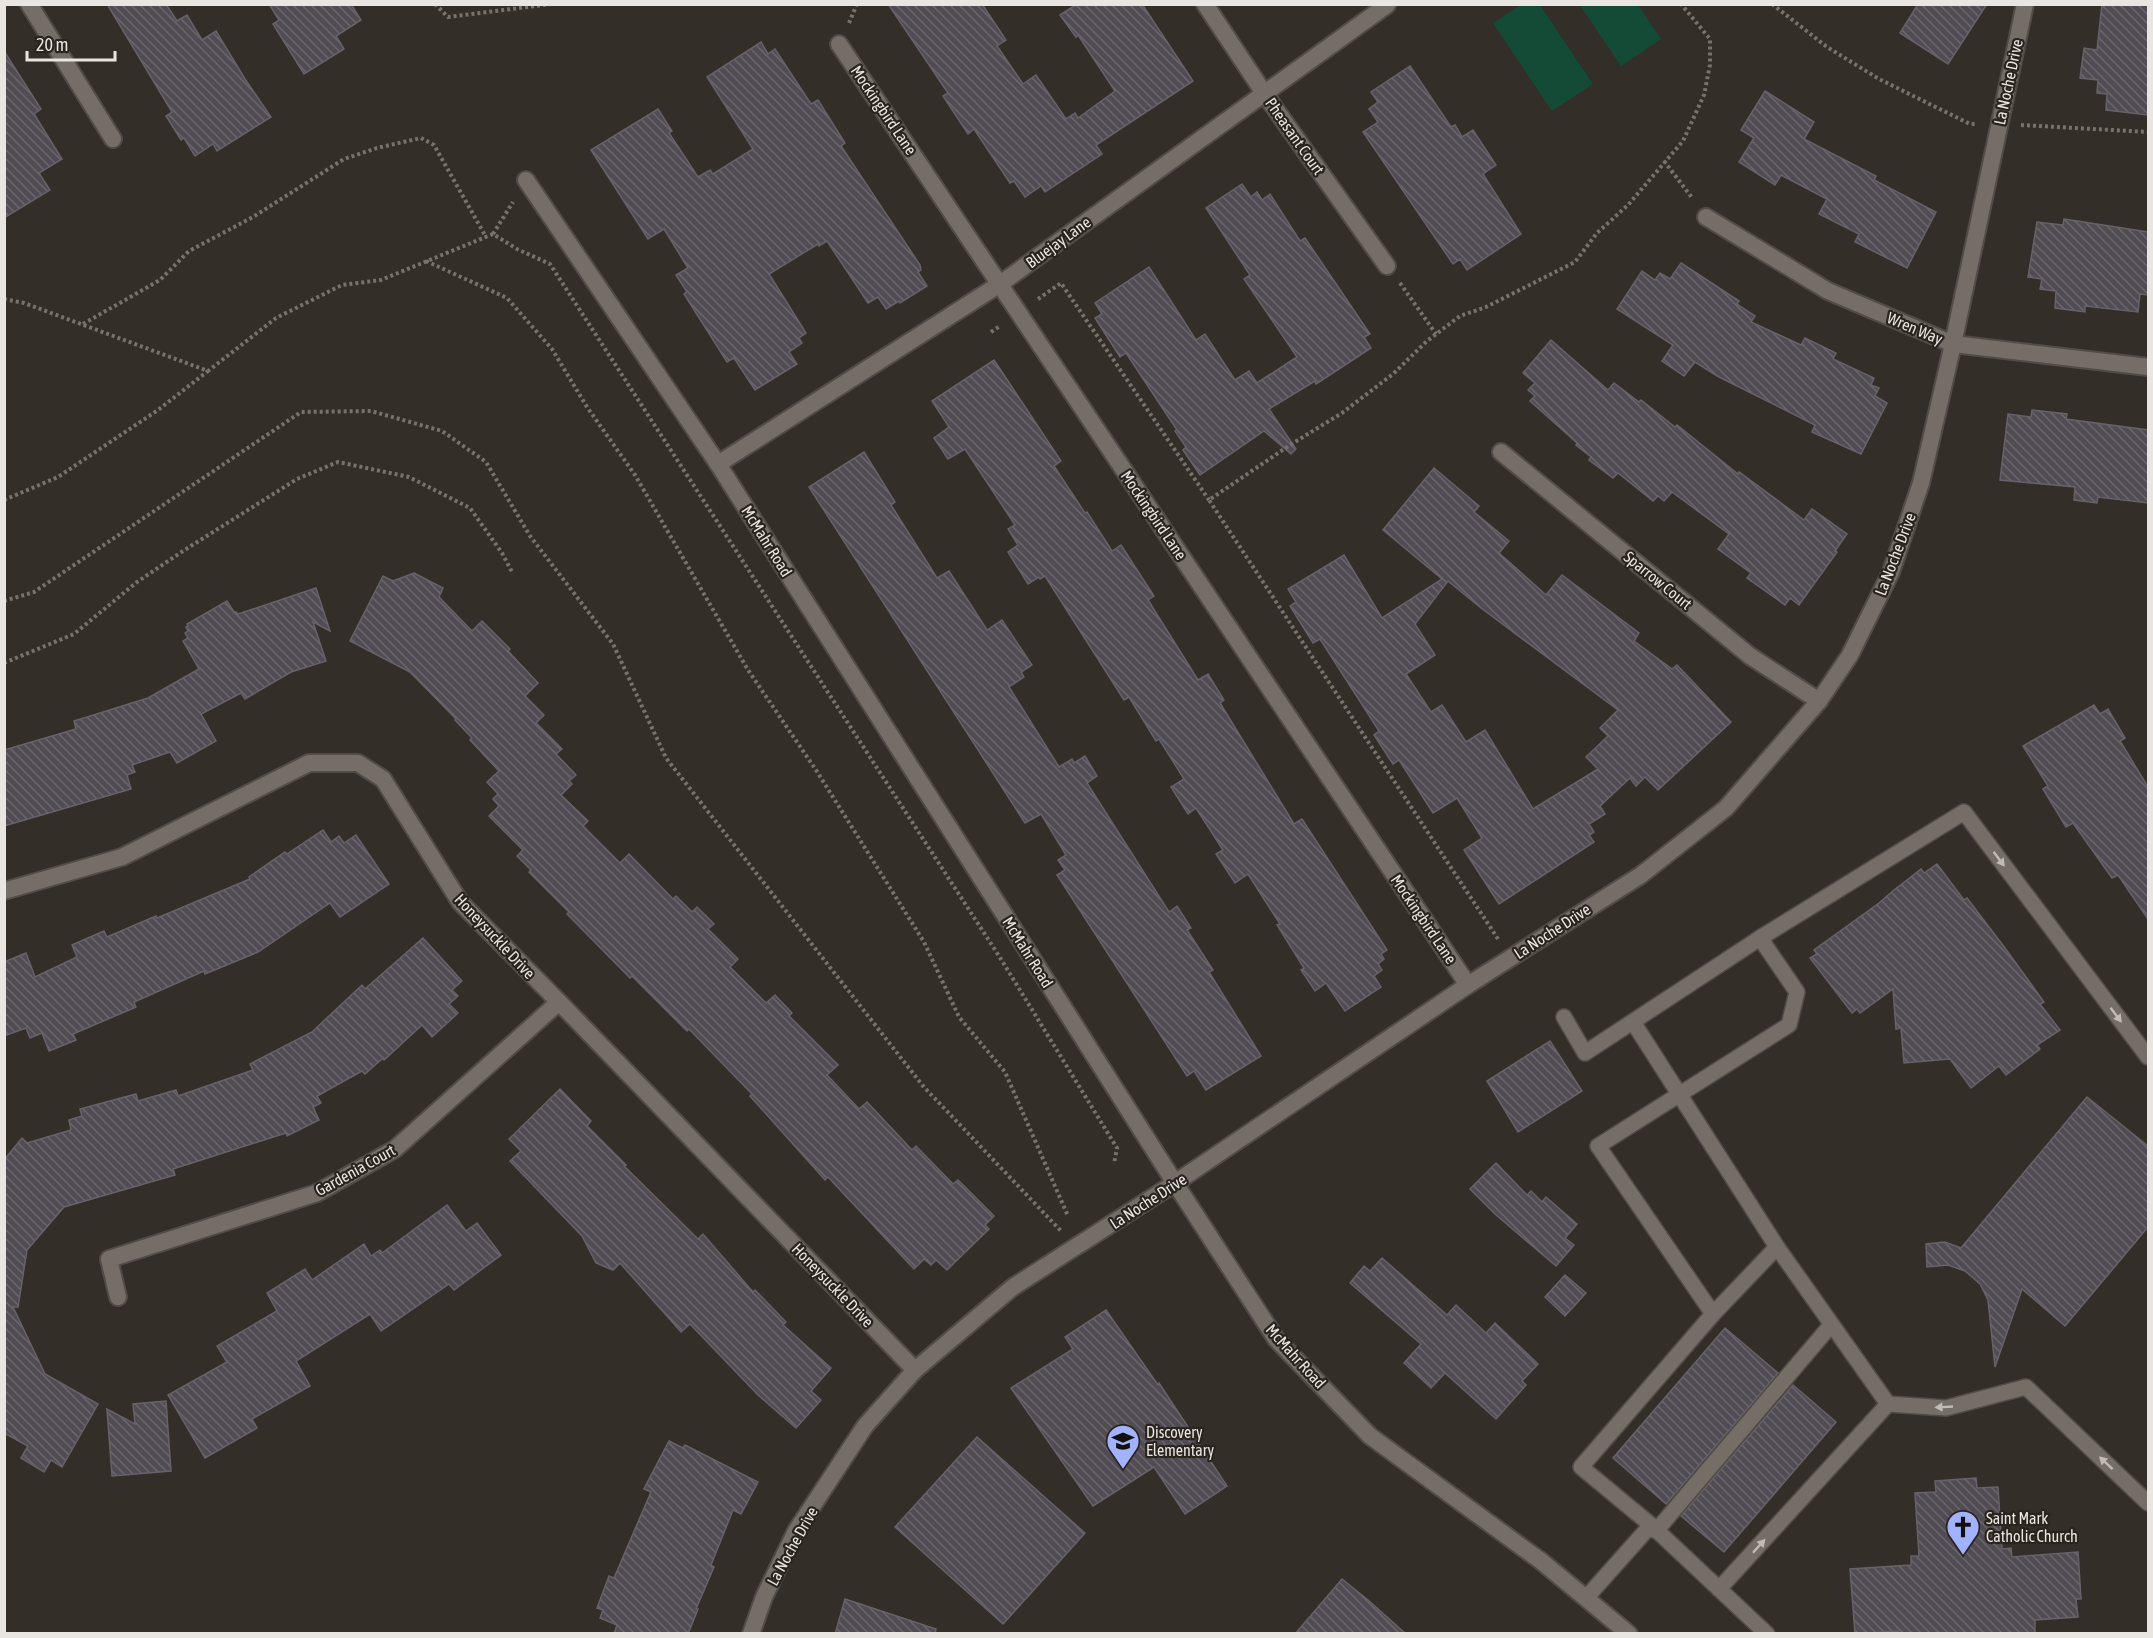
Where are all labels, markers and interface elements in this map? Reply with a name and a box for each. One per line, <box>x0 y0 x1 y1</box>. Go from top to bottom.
scale bar <box>27 24 116 62</box>
text: 20 m <box>36 34 68 55</box>
street label: La Noche Drive <box>1990 38 2026 126</box>
street label: Mockingbird Lane <box>847 62 920 158</box>
street label: Pheasant Court <box>1262 94 1328 178</box>
street label: Bluejay Lane <box>1022 213 1094 272</box>
street label: Wren Way <box>1884 308 1946 349</box>
street label: Mockingbird Lane <box>1117 467 1190 563</box>
street label: McMahr Road <box>738 502 796 580</box>
street label: La Noche Drive <box>1871 510 1919 598</box>
street label: Sparrow Court <box>1620 547 1696 614</box>
one-way arrow <box>1993 851 2005 867</box>
street label: Mockingbird Lane <box>1387 871 1460 967</box>
street label: Honeysuckle Drive <box>450 890 539 983</box>
street label: La Noche Drive <box>1511 900 1593 962</box>
street label: McMahr Road <box>999 913 1057 991</box>
one-way arrow <box>2110 1007 2122 1022</box>
street label: Gardenia Court <box>312 1141 398 1199</box>
street label: La Noche Drive <box>1107 1170 1189 1232</box>
street label: Honeysuckle Drive <box>788 1239 877 1331</box>
street label: McMahr Road <box>1263 1320 1329 1392</box>
one-way arrow <box>1934 1402 1953 1411</box>
school or university icon: Discovery Elementary <box>1105 1423 1141 1470</box>
place label: Discovery Elementary <box>1146 1423 1214 1460</box>
one-way arrow <box>2099 1457 2114 1470</box>
street label: La Noche Drive <box>763 1504 821 1588</box>
church icon: Saint Mark Catholic Church <box>1945 1509 1981 1556</box>
place label: Saint Mark Catholic Church <box>1986 1509 2078 1545</box>
one-way arrow <box>1752 1538 1766 1553</box>

